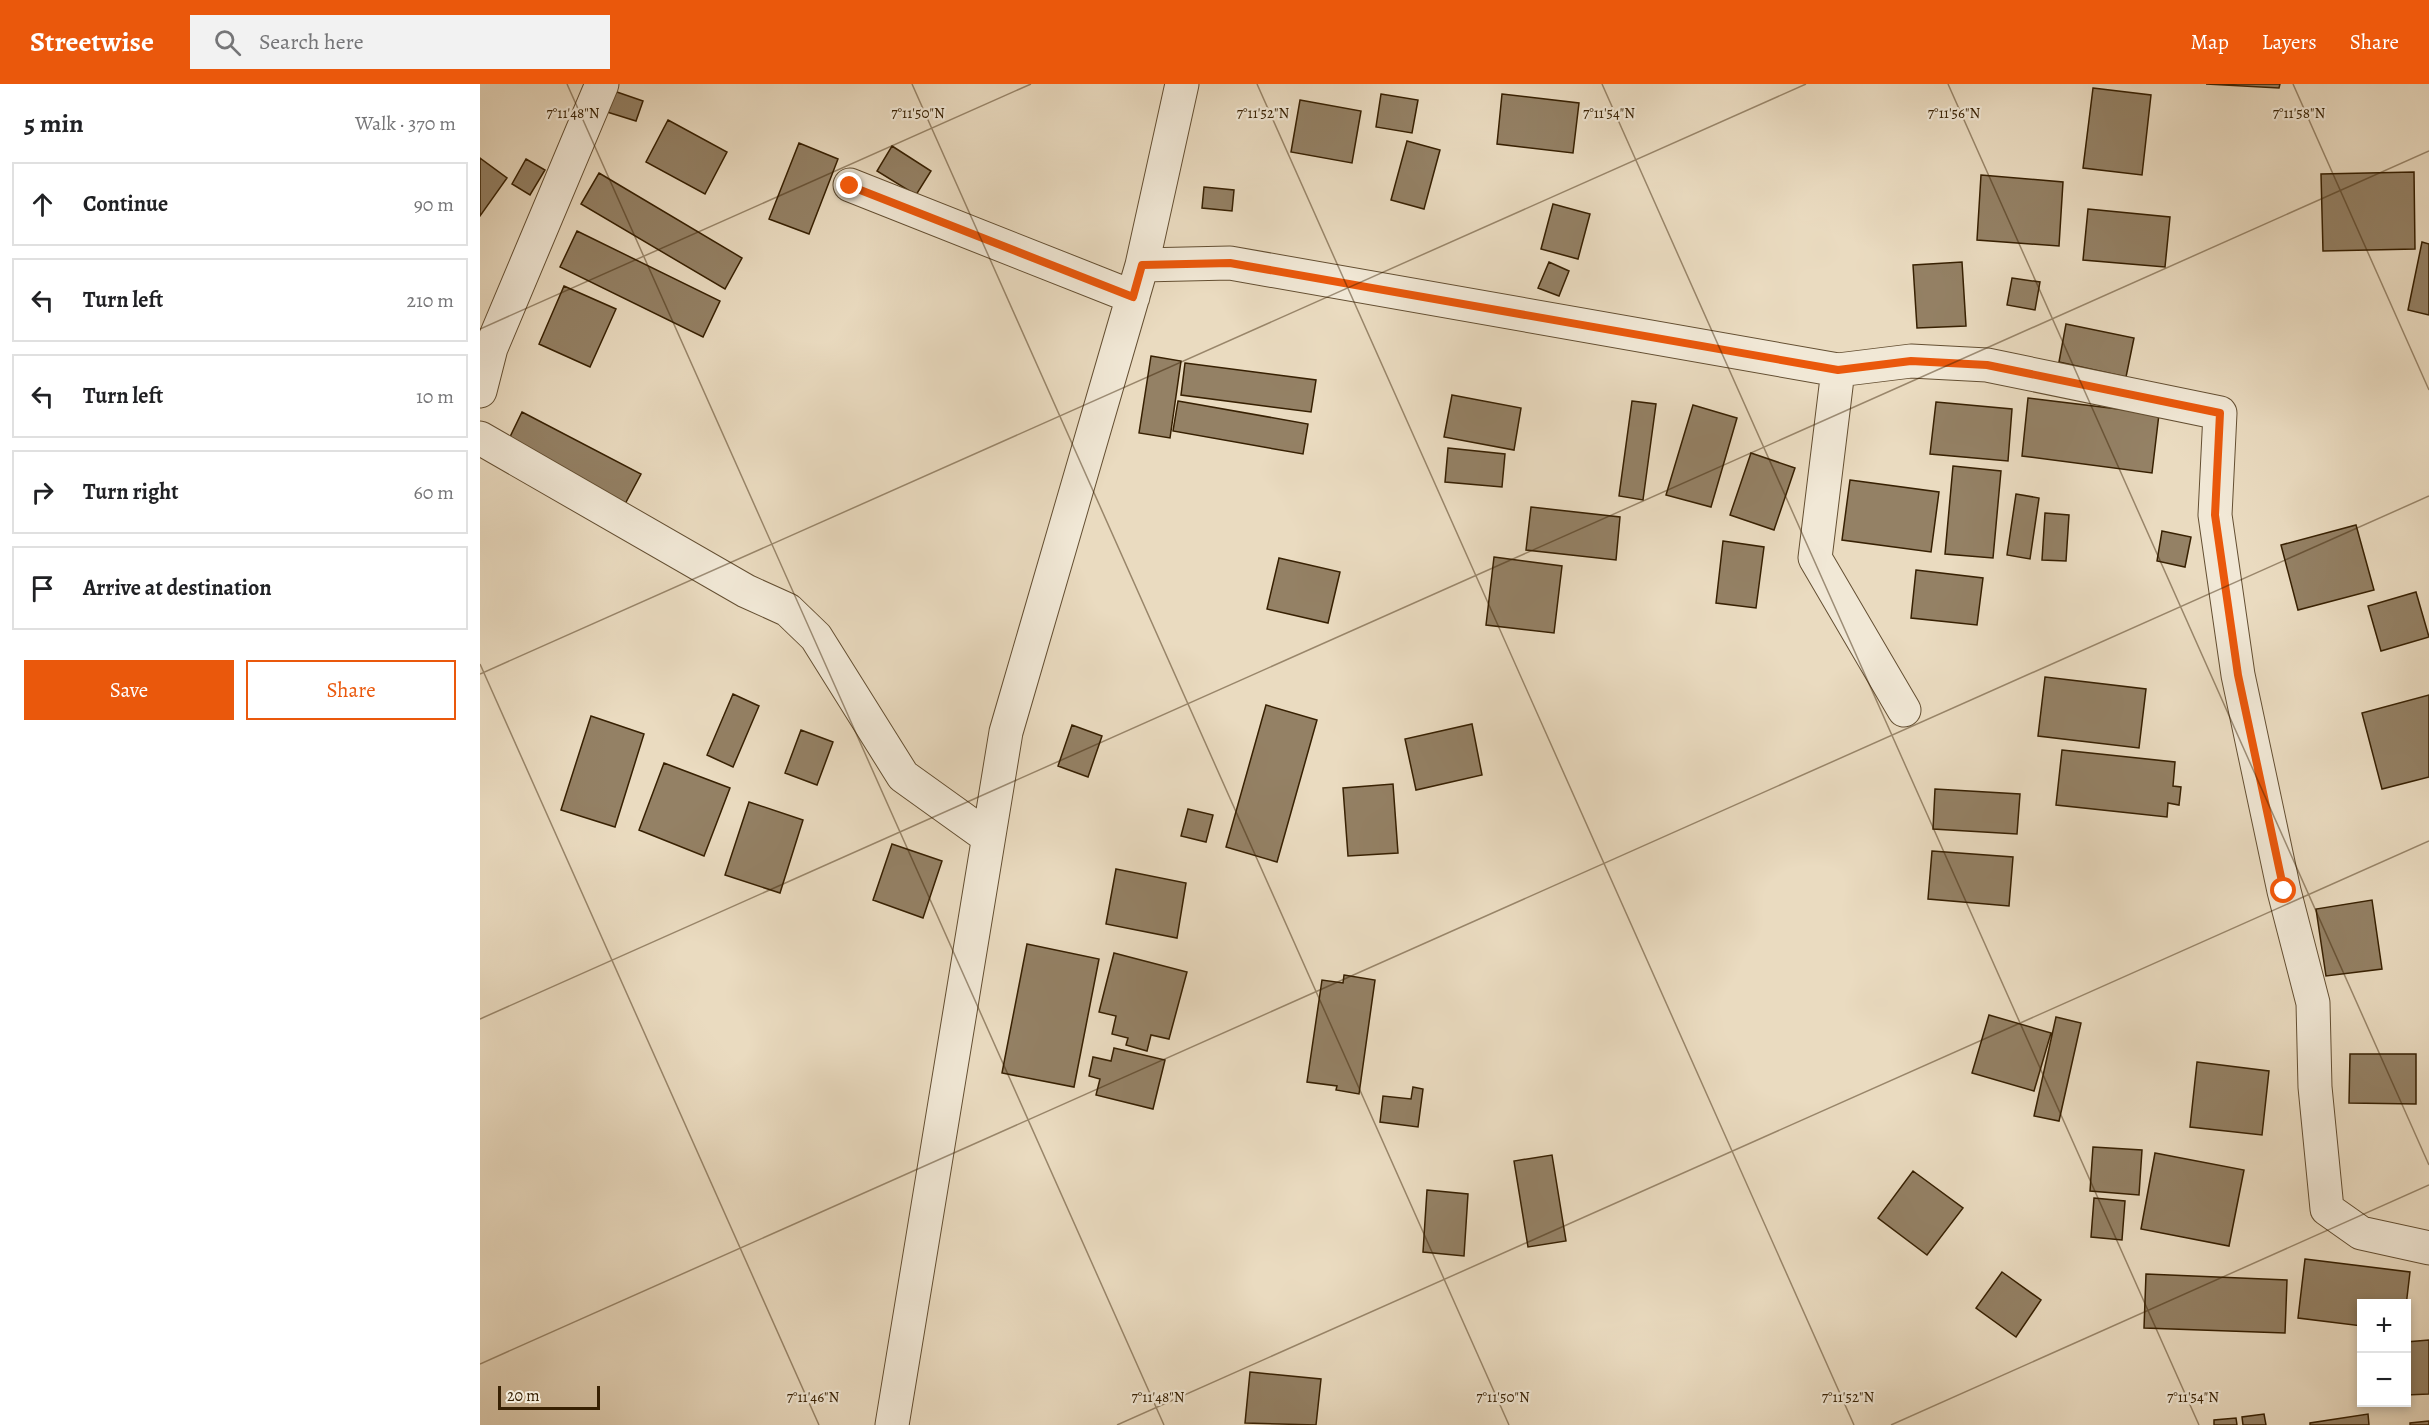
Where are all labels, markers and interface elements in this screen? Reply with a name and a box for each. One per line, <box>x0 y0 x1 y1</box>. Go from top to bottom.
search box <box>190 15 610 69</box>
text: Streetwise <box>30 23 154 61</box>
icon: search <box>211 26 244 59</box>
text: Search here <box>259 27 364 57</box>
text: Map <box>2190 28 2229 56</box>
text: Layers <box>2262 28 2317 56</box>
text: Share <box>2350 28 2399 56</box>
text: 7°11'48"N <box>546 103 600 123</box>
text: 7°11'50"N <box>891 103 945 123</box>
text: 7°11'52"N <box>1237 103 1289 123</box>
text: 7°11'54"N <box>1583 103 1635 123</box>
text: 7°11'56"N <box>1928 103 1980 123</box>
text: 7°11'58"N <box>2273 103 2326 123</box>
text: 5 min <box>24 106 84 141</box>
text: Walk · 370 m <box>355 110 456 137</box>
route end <box>836 172 862 198</box>
icon: ahead <box>26 188 59 221</box>
text: Continue <box>83 189 168 219</box>
text: 90 m <box>414 191 454 218</box>
icon: left <box>26 284 59 317</box>
text: Turn left <box>83 285 163 315</box>
text: 210 m <box>406 287 454 314</box>
icon: left <box>26 380 59 413</box>
text: Turn left <box>83 381 163 411</box>
text: 10 m <box>416 383 454 410</box>
icon: right <box>26 476 59 509</box>
text: Turn right <box>83 477 179 507</box>
text: 60 m <box>414 479 454 506</box>
icon: arrive <box>26 572 59 605</box>
text: Arrive at destination <box>83 573 272 603</box>
button: Save <box>24 660 234 720</box>
button: Share <box>246 660 456 720</box>
route start <box>2270 877 2296 903</box>
map controls <box>2357 1299 2411 1407</box>
button: + <box>2357 1299 2411 1353</box>
button: − <box>2357 1353 2411 1407</box>
scale bar <box>498 1383 600 1410</box>
text: 20 m <box>507 1385 540 1407</box>
text: 7°11'46"N <box>787 1387 840 1407</box>
text: 7°11'48"N <box>1131 1387 1185 1407</box>
text: 7°11'50"N <box>1476 1387 1530 1407</box>
text: 7°11'52"N <box>1822 1387 1874 1407</box>
text: 7°11'54"N <box>2167 1387 2219 1407</box>

